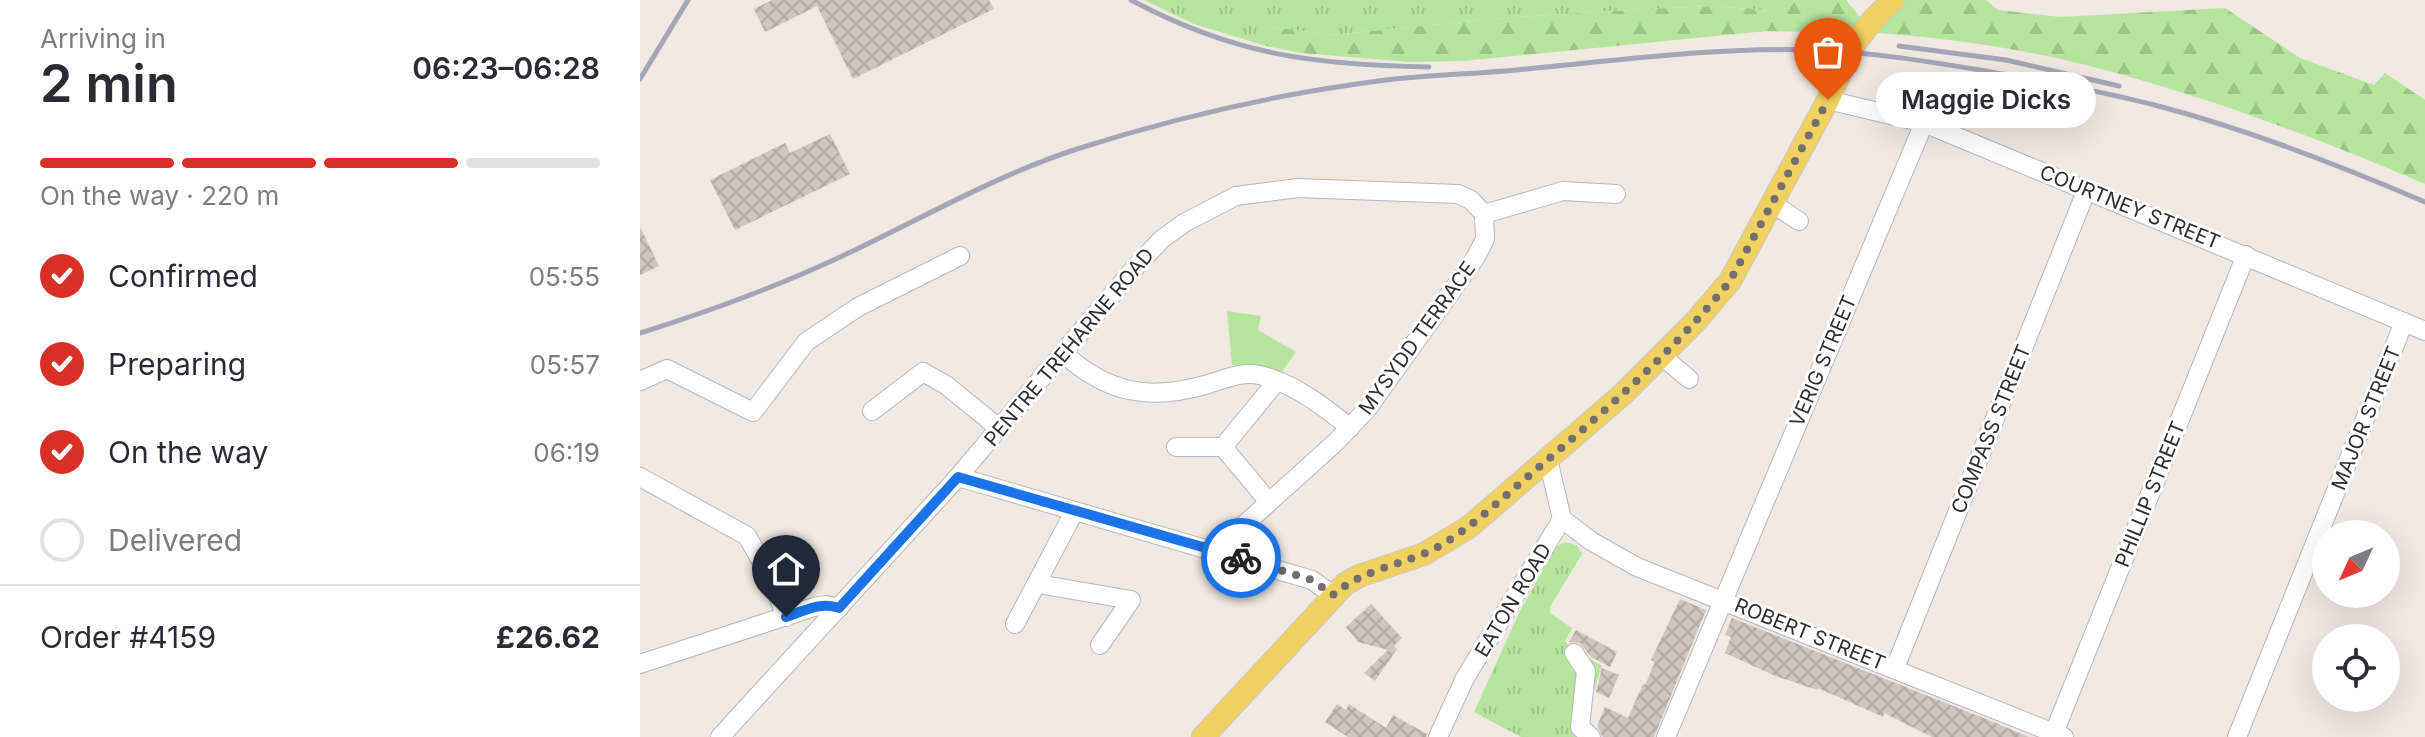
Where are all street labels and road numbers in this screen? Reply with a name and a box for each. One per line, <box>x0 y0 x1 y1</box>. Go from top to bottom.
street label: COURTNEY STREET <box>2036 160 2224 254</box>
street label: PENTRE TREHARNE ROAD <box>979 243 1159 451</box>
street label: MYSYDD TERRACE <box>1354 257 1480 419</box>
street label: VERIG STREET <box>1785 292 1861 430</box>
street label: COMPASS STREET <box>1946 341 2036 517</box>
street label: MAJOR STREET <box>2326 343 2406 493</box>
street label: PHILLIP STREET <box>2110 418 2190 570</box>
street label: EATON ROAD <box>1470 539 1556 661</box>
street label: ROBERT STREET <box>1731 593 1889 675</box>

